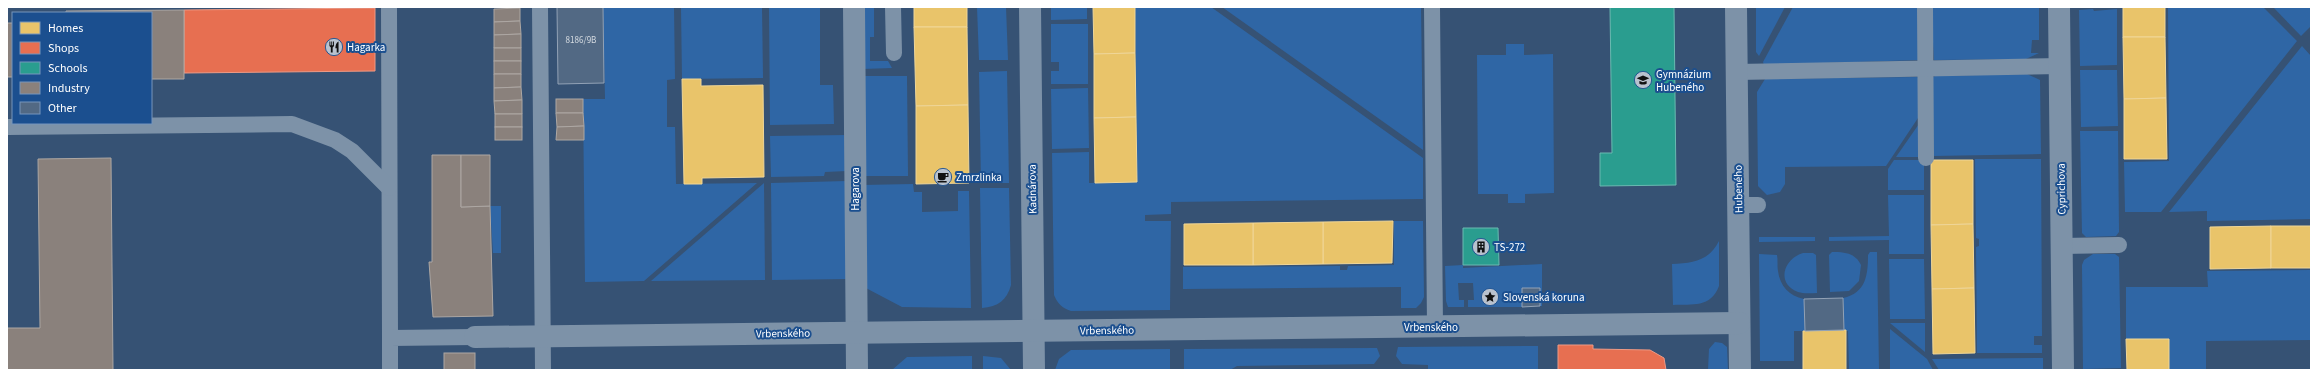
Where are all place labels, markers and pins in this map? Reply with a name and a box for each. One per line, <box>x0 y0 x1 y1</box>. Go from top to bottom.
restaurant icon: Hagarka <box>324 37 344 57</box>
place label: Hagarka <box>347 40 385 55</box>
place label: Gymnázium Hubeného <box>1656 67 1711 95</box>
school or university icon: Gymnázium Hubeného <box>1633 70 1653 90</box>
cafe icon: Zmrzlinka <box>933 167 953 187</box>
place label: Zmrzlinka <box>956 170 1002 185</box>
building icon: TS-272 <box>1471 237 1491 257</box>
place label: TS-272 <box>1494 240 1525 255</box>
place icon: Slovenská koruna <box>1480 287 1500 307</box>
place label: Slovenská koruna <box>1503 290 1584 305</box>

